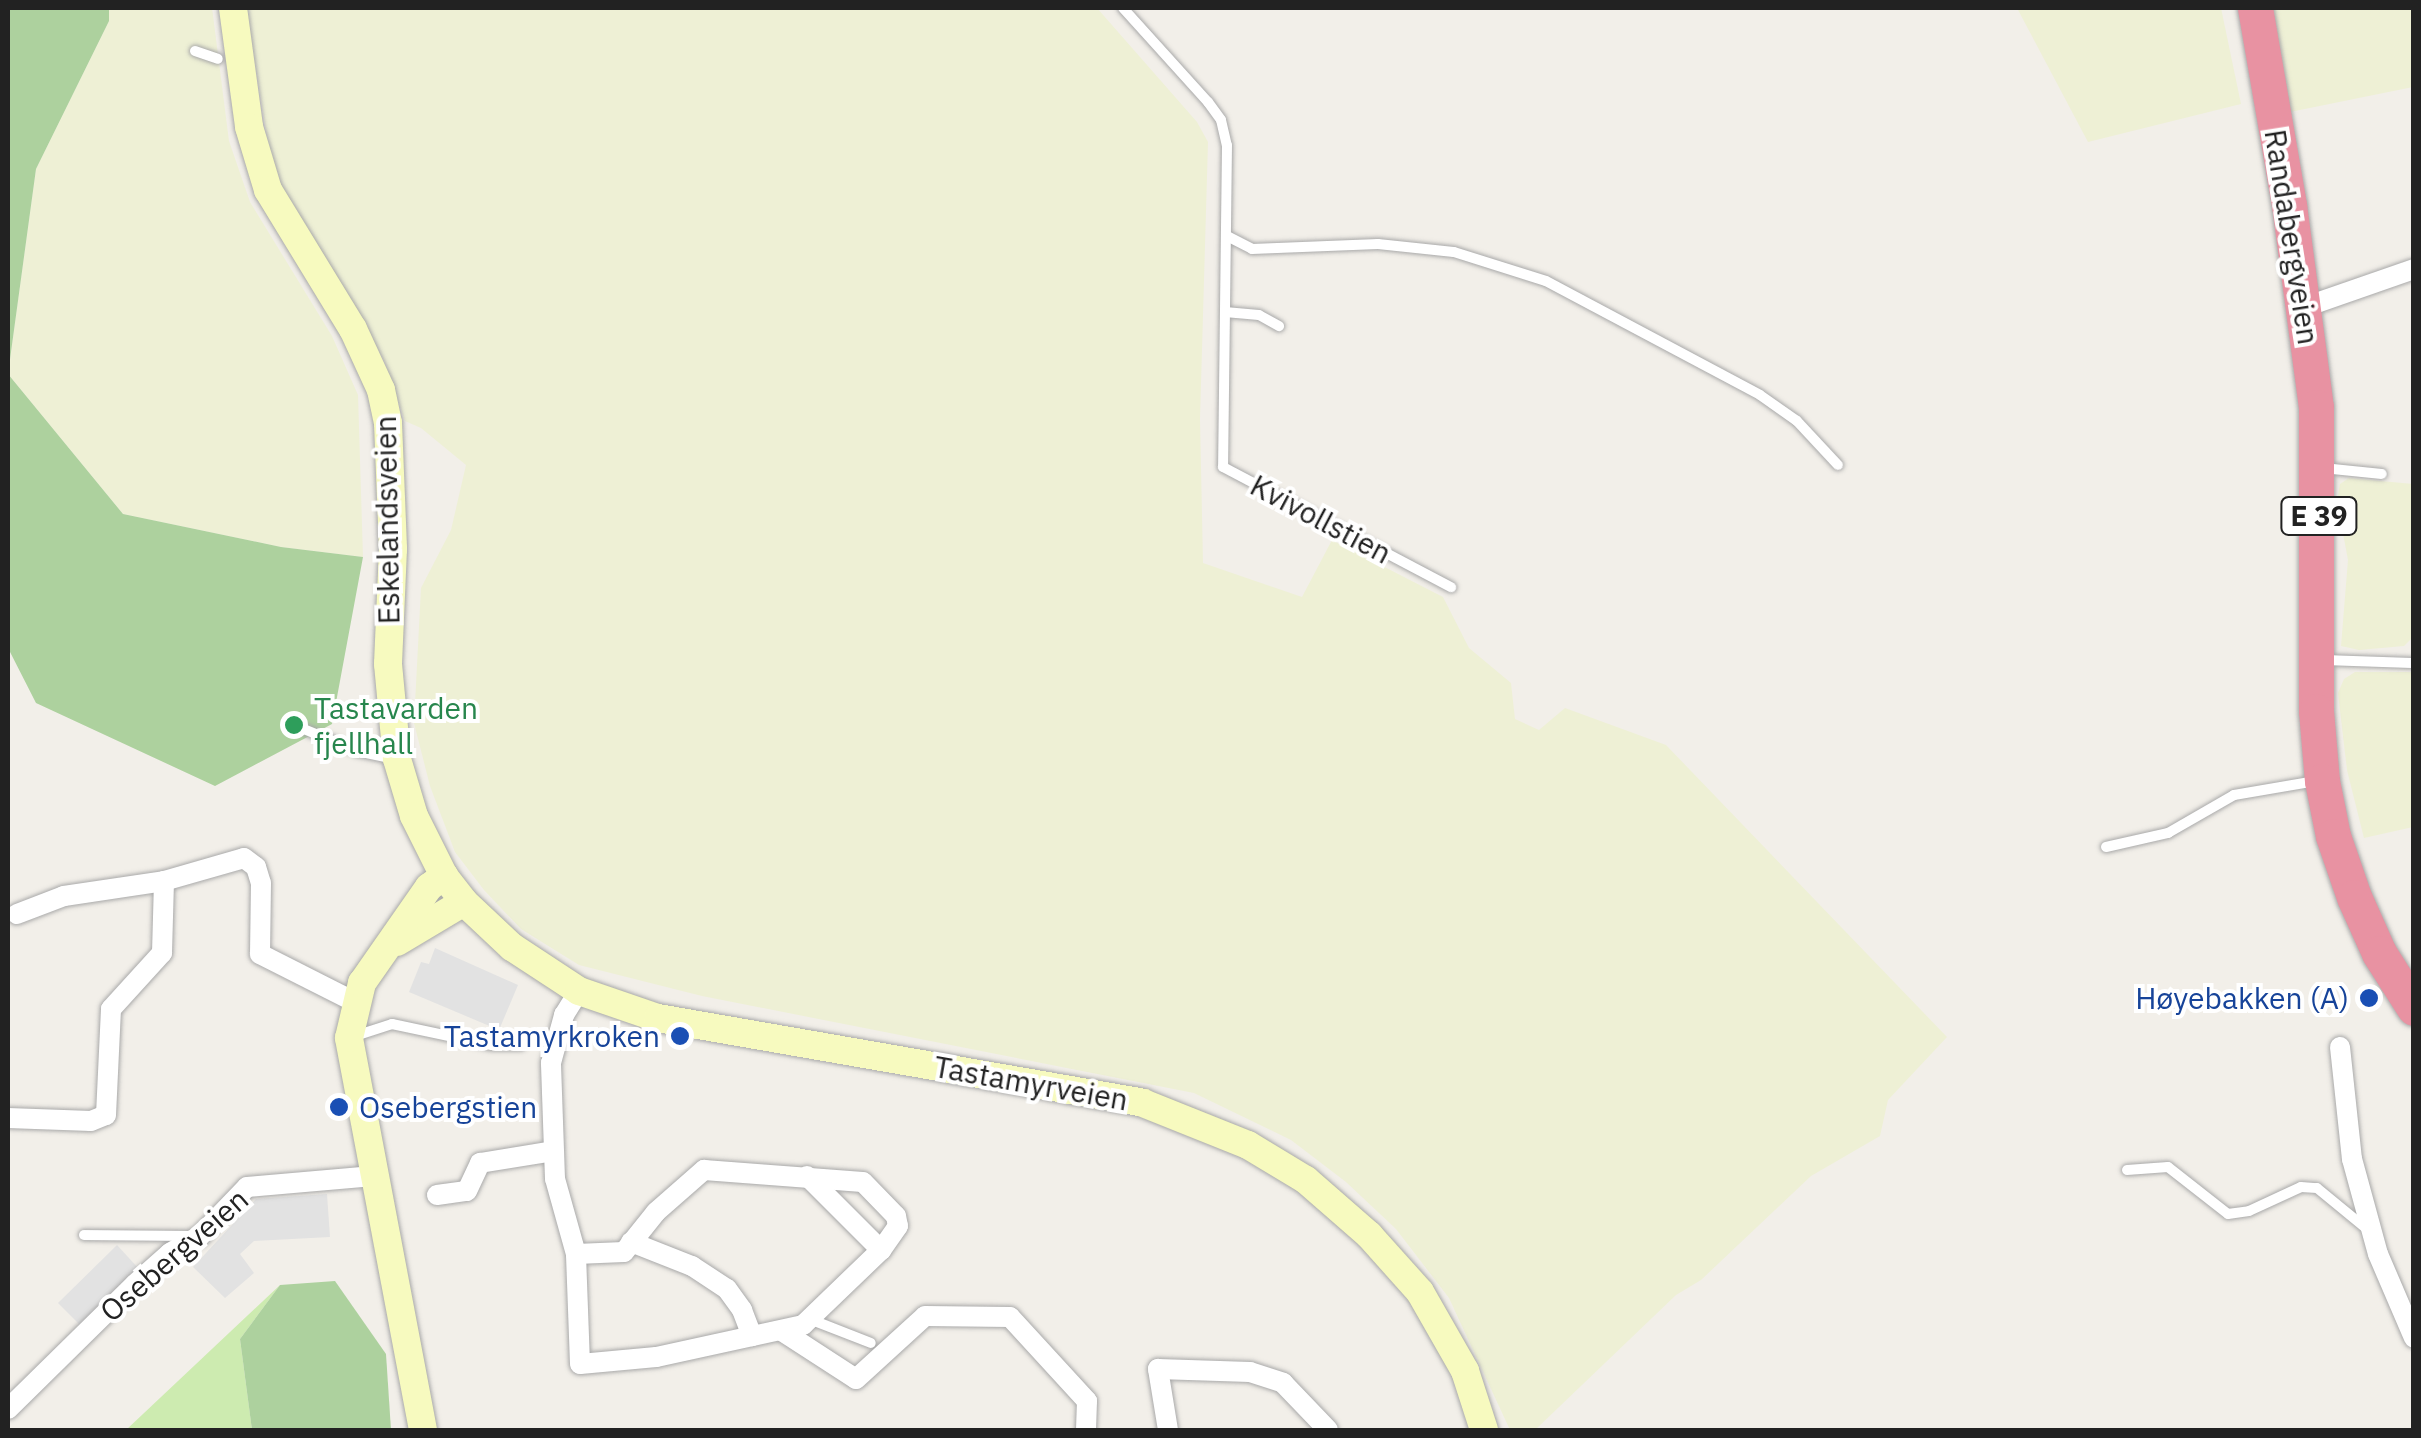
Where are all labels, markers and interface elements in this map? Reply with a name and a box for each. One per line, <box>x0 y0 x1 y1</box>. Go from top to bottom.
street label: Randabergveien <box>2257 127 2327 347</box>
street label: Eskelandsveien <box>367 415 407 625</box>
street label: Kvivollstien <box>1244 467 1398 571</box>
road number: E 39 <box>2279 493 2359 539</box>
place label: Tastavarden fjellhall <box>314 690 478 760</box>
marker: Tastavarden fjellhall <box>283 714 305 736</box>
place label: Høyebakken (A) <box>2135 980 2349 1016</box>
marker: Høyebakken (A) <box>2358 987 2380 1009</box>
place label: Tastamyrkroken <box>444 1018 660 1054</box>
marker: Tastamyrkroken <box>669 1025 691 1047</box>
street label: Tastamyrveien <box>931 1048 1131 1118</box>
place label: Osebergstien <box>359 1089 537 1125</box>
marker: Osebergstien <box>328 1096 350 1118</box>
street label: Osebergveien <box>93 1181 255 1329</box>

